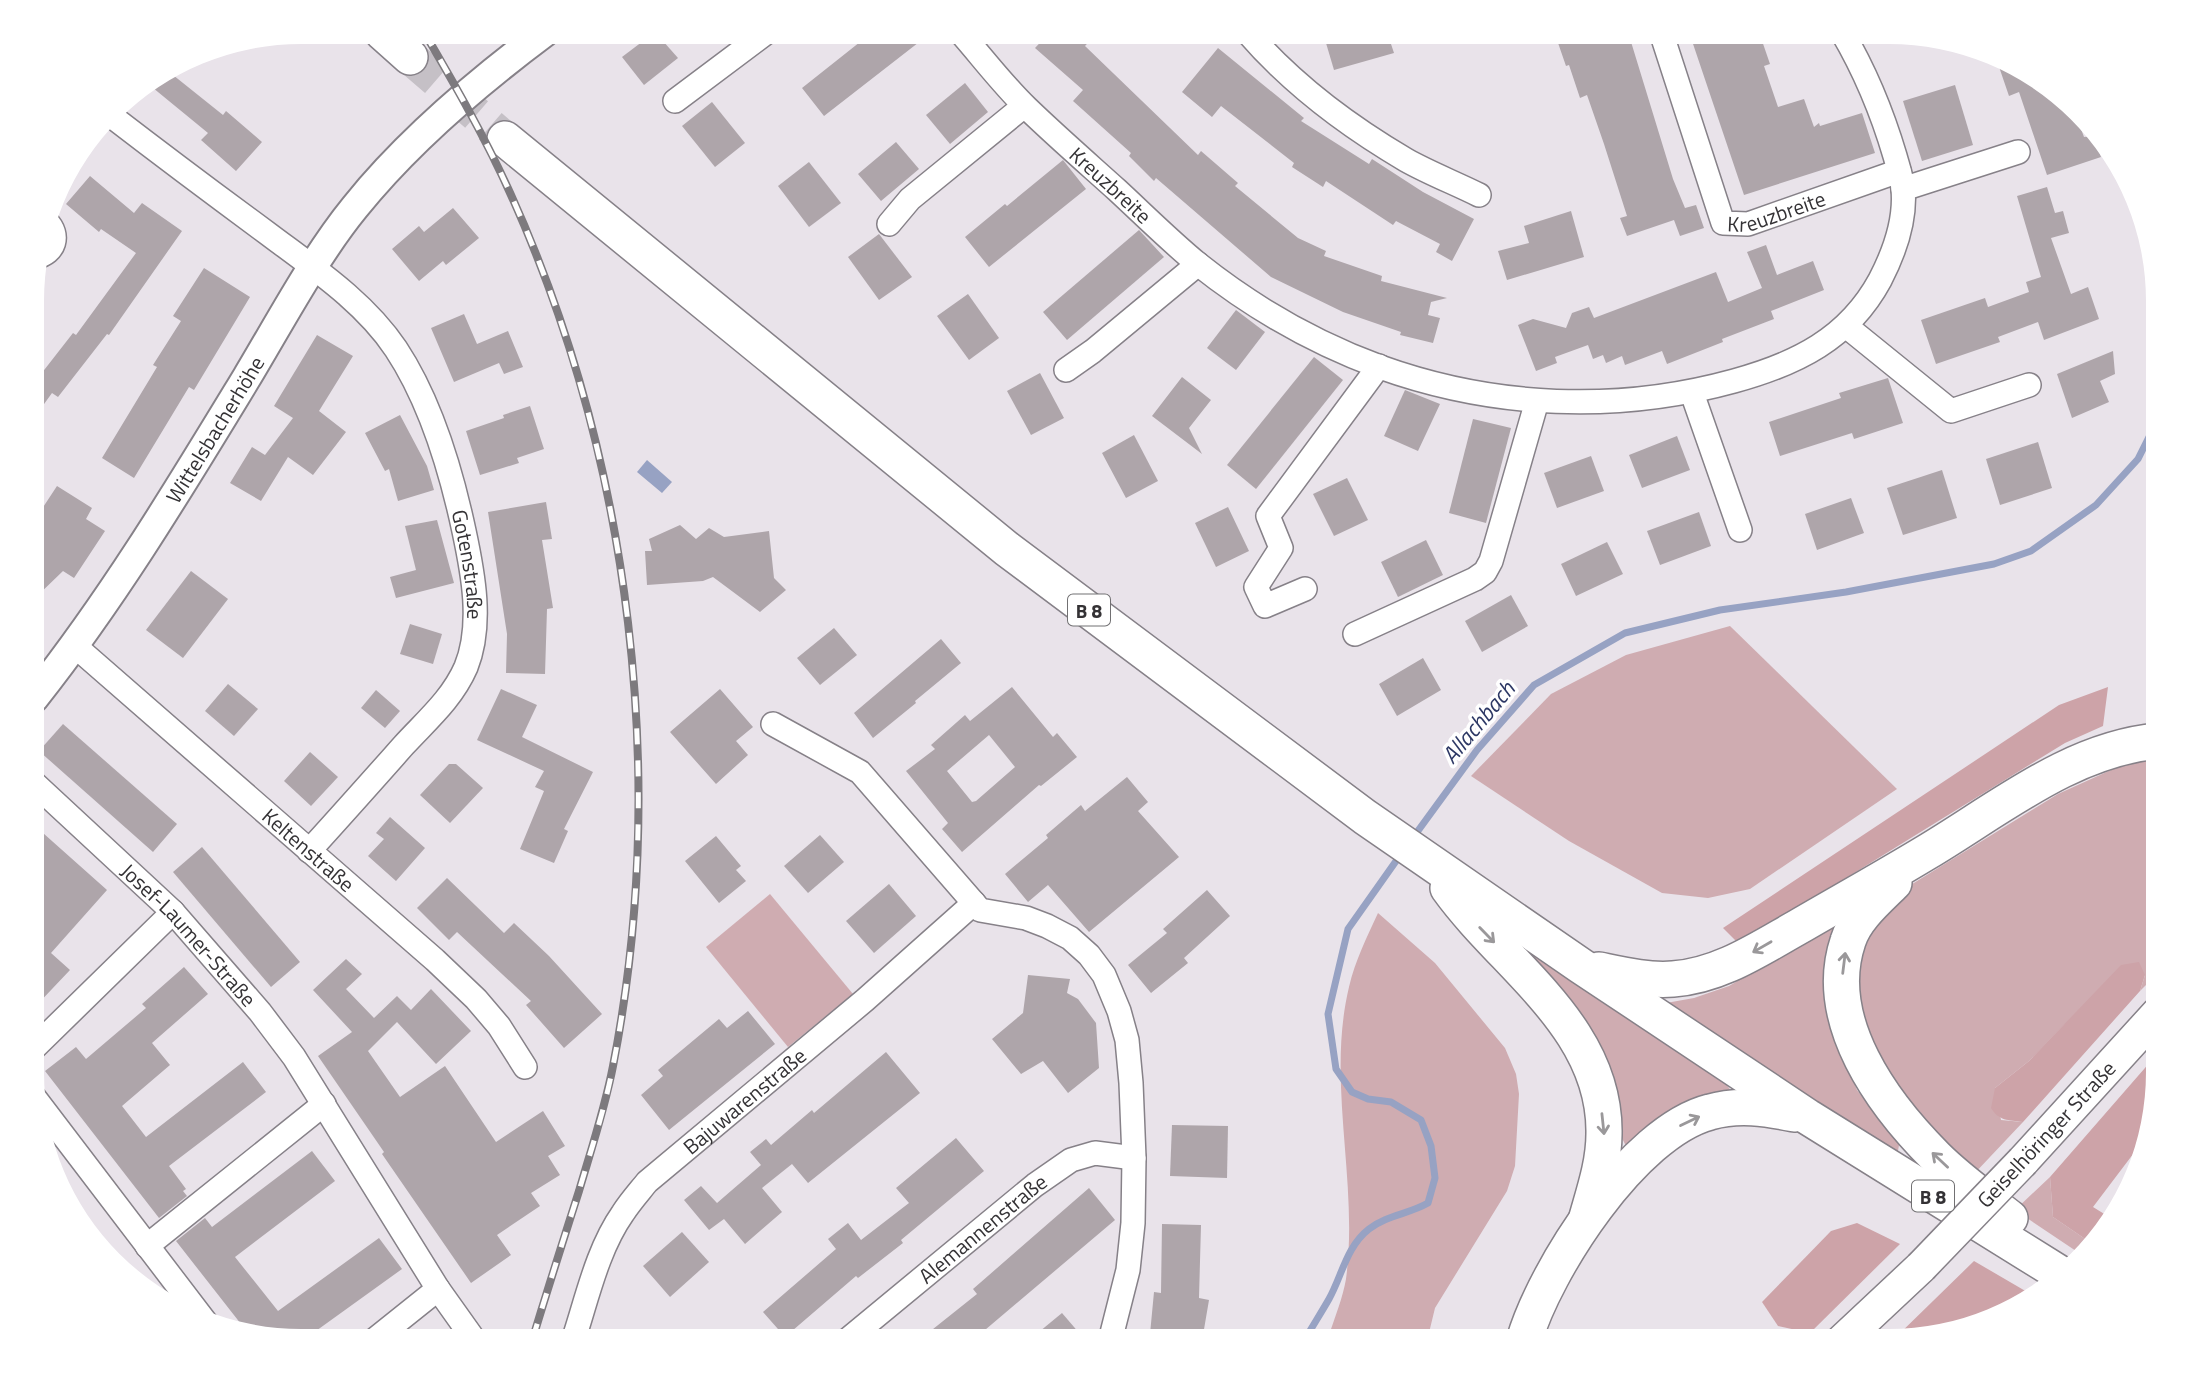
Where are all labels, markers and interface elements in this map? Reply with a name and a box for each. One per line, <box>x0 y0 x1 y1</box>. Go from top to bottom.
street label: Kreuzbreite <box>1062 139 1159 231</box>
street label: Kreuzbreite <box>1727 182 1830 240</box>
street label: Wittelsbacherhöhe <box>157 350 272 509</box>
street label: Gotenstraße <box>444 506 491 619</box>
road number: B 8 <box>1068 594 1110 625</box>
water label: Allachbach <box>1433 673 1523 771</box>
street label: Keltenstraße <box>255 800 362 899</box>
street label: Josef-Laumer-Straße <box>114 855 264 1014</box>
one-way arrow <box>1479 926 1495 944</box>
one-way arrow <box>1753 941 1773 955</box>
one-way arrow <box>1838 952 1851 975</box>
street label: Bajuwarenstraße <box>676 1040 813 1162</box>
street label: Geiselhöringer Straße <box>1969 1053 2123 1215</box>
one-way arrow <box>1596 1112 1609 1135</box>
one-way arrow <box>1679 1113 1700 1127</box>
one-way arrow <box>1931 1152 1949 1168</box>
street label: Alemannenstraße <box>911 1166 1053 1291</box>
road number: B 8 <box>1912 1180 1954 1212</box>

